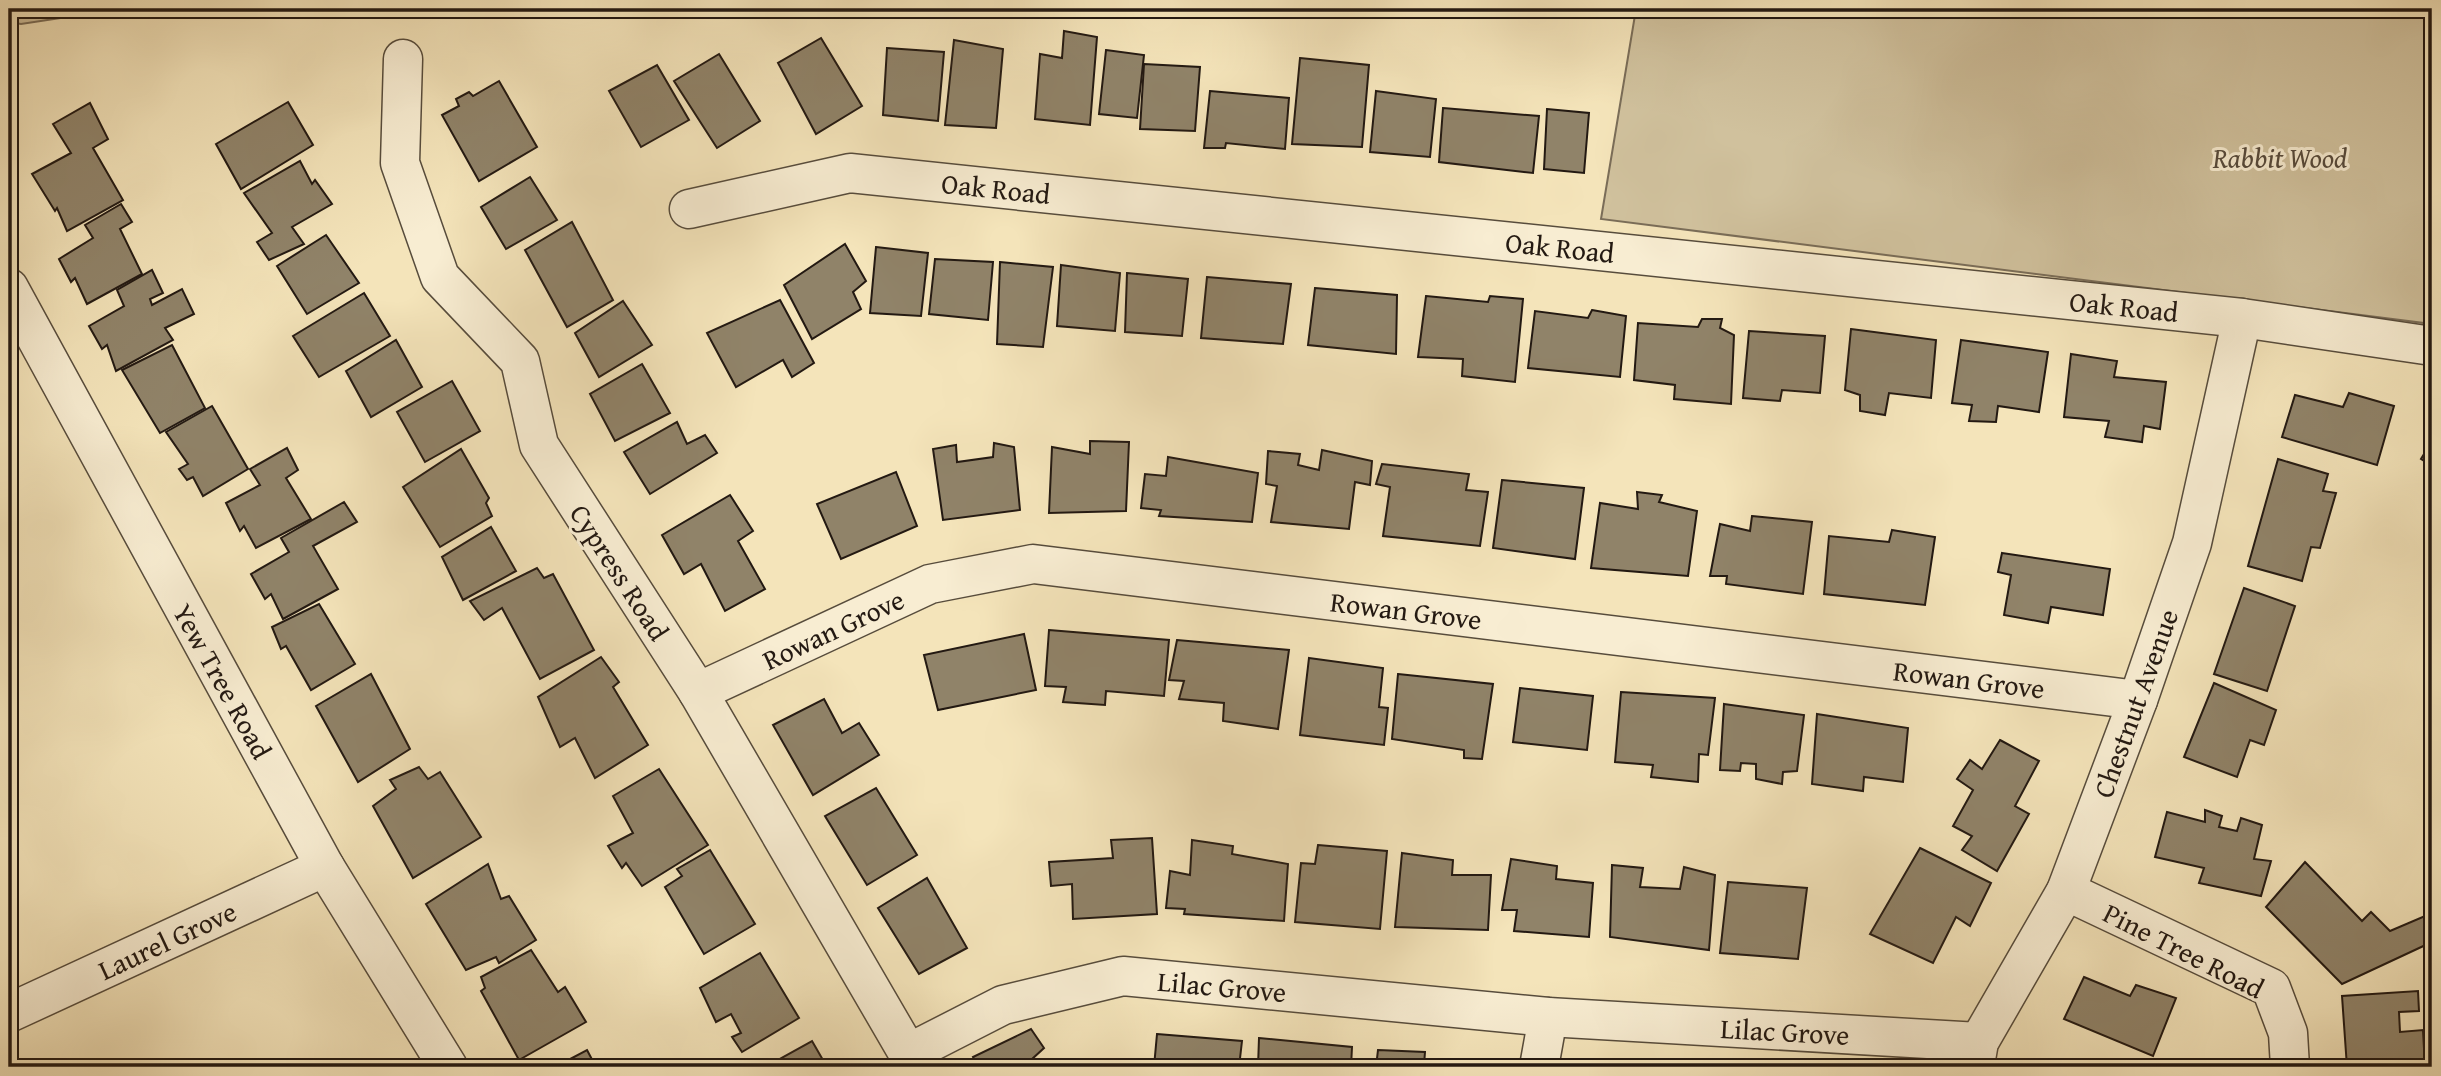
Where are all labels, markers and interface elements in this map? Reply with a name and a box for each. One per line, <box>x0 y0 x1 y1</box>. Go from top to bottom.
park label: Rabbit Wood <box>2212 137 2347 178</box>
street label: Oak Road <box>940 162 1053 214</box>
street label: Oak Road <box>1504 221 1617 273</box>
street label: Oak Road <box>2068 280 2181 332</box>
street label: Cypress Road <box>560 496 680 648</box>
street label: Rowan Grove <box>755 578 911 680</box>
street label: Rowan Grove <box>1328 580 1484 640</box>
street label: Yew Tree Road <box>163 596 283 766</box>
street label: Chestnut Avenue <box>2082 603 2188 803</box>
street label: Rowan Grove <box>1891 649 2047 709</box>
street label: Laurel Grove <box>91 890 243 990</box>
street label: Pine Tree Road <box>2096 892 2272 1008</box>
street label: Lilac Grove <box>1156 960 1288 1012</box>
street label: Lilac Grove <box>1720 1007 1850 1055</box>

